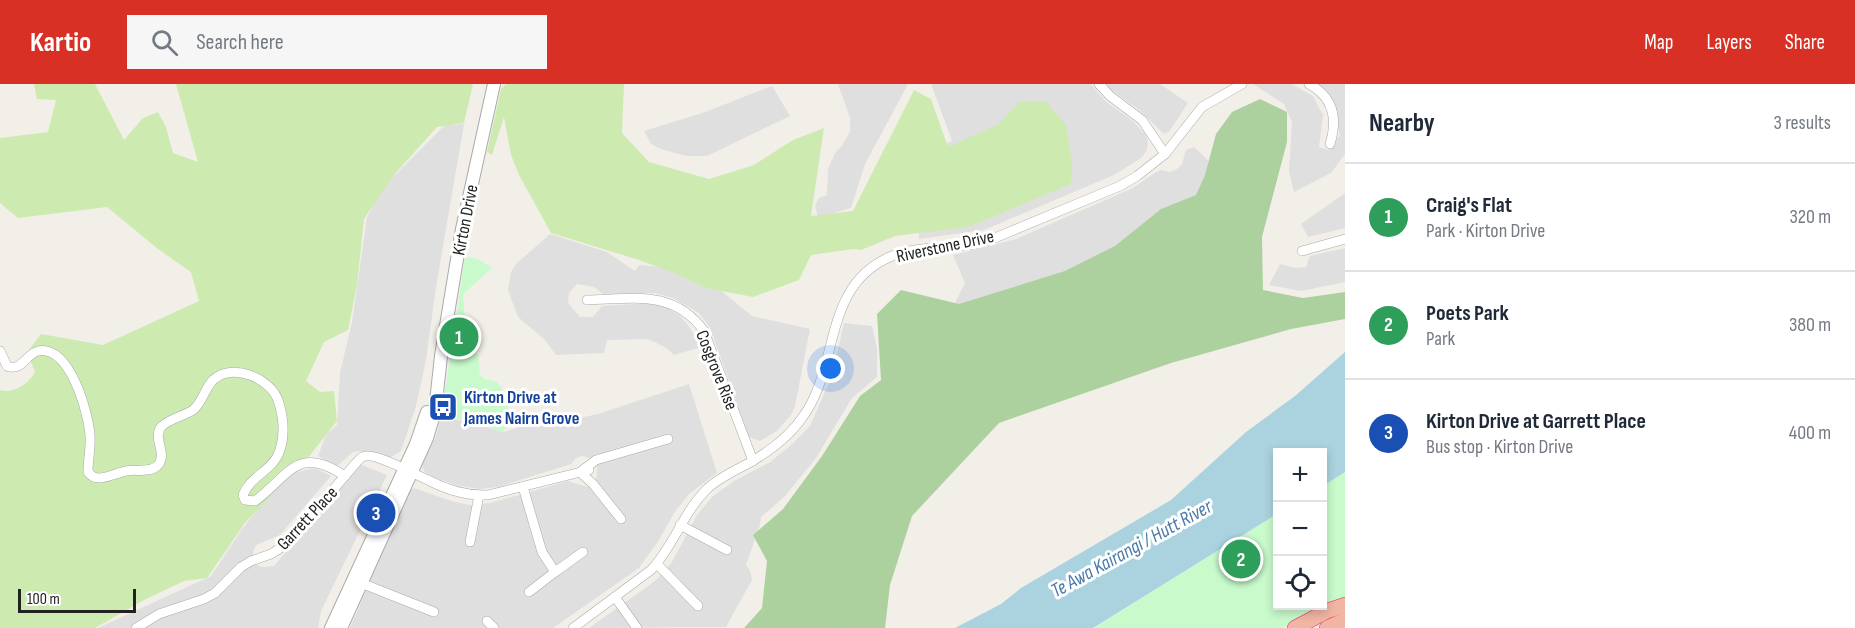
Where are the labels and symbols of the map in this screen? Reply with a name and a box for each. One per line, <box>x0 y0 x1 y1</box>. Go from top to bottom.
street label: Kirton Drive <box>448 183 483 257</box>
street label: Riverstone Drive <box>894 226 996 267</box>
pin: 1 <box>440 314 478 360</box>
street label: Cosgrove Rise <box>691 327 742 413</box>
your location <box>816 354 845 383</box>
place label: Kirton Drive at James Nairn Grove <box>463 387 579 429</box>
bus stop icon: Kirton Drive at James Nairn Grove <box>427 391 459 423</box>
street label: Garrett Place <box>273 482 342 554</box>
pin: 3 <box>356 490 395 536</box>
water label: Te Awa Kairangi / Hutt River <box>1047 494 1217 603</box>
pin: 2 <box>1222 536 1260 582</box>
scale bar <box>18 586 136 614</box>

